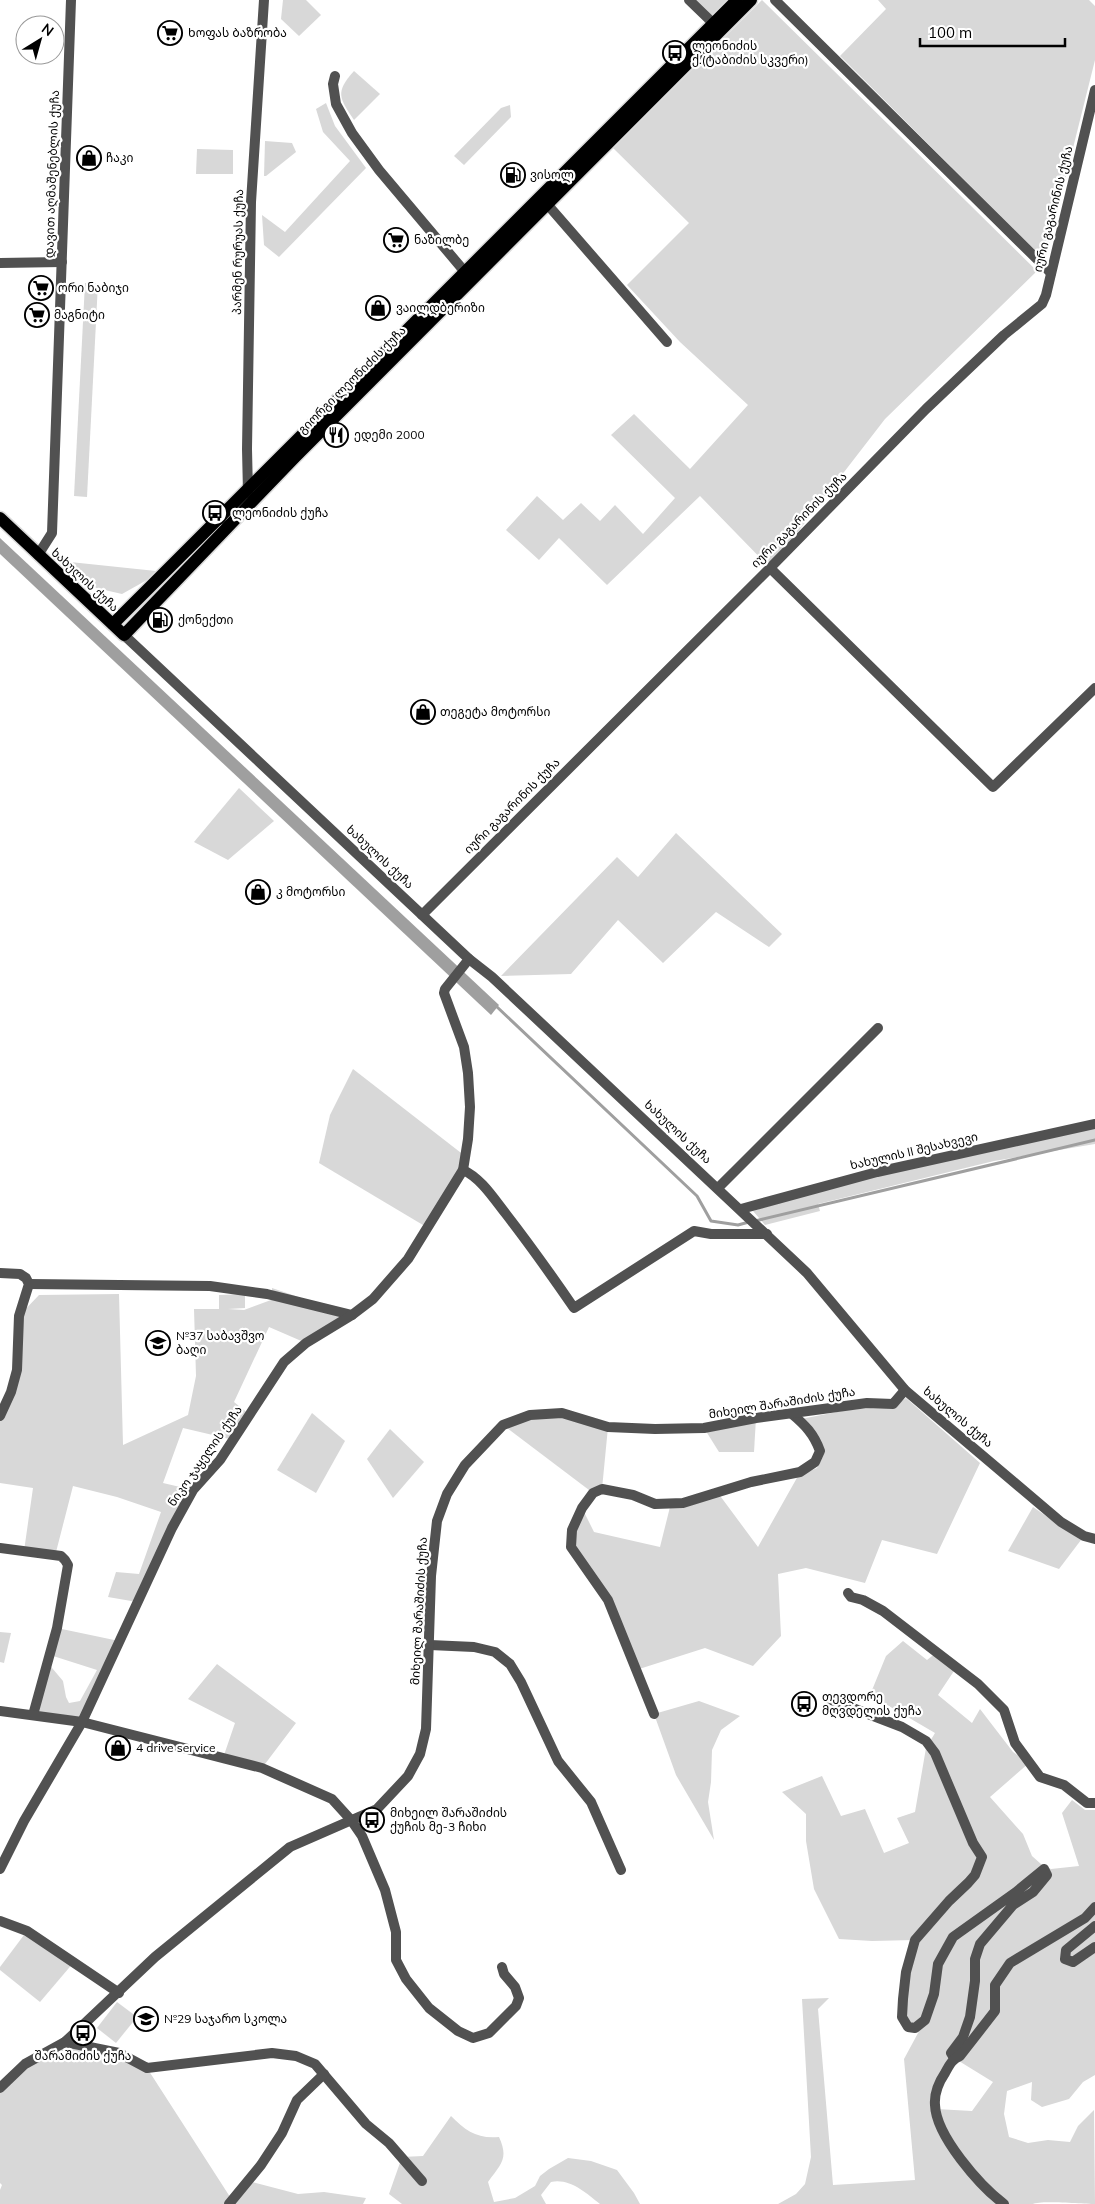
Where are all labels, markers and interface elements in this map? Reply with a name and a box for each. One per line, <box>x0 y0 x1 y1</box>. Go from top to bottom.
north arrow <box>15 15 65 65</box>
scale bar <box>920 15 1065 47</box>
text: N <box>38 19 57 40</box>
supermarket icon: Ხოფას Ბაზრობა <box>157 20 183 46</box>
text: 100 m <box>928 23 972 42</box>
place label: Ხოფას Ბაზრობა <box>188 25 287 40</box>
place label: ლეონიძის ქ.(ტაბიძის სკვერი) <box>692 38 809 67</box>
bus stop icon: ლეონიძის ქ.(ტაბიძის სკვერი) <box>662 40 688 66</box>
street label: დავით აღმაშენებლის ქუჩა <box>41 90 63 258</box>
street label: იური გაგარინის ქუჩა <box>1030 144 1075 274</box>
shop icon: ჩაკი <box>76 145 102 171</box>
place label: ჩაკი <box>106 150 134 165</box>
fuel station icon: ვისოლ <box>500 162 526 188</box>
place label: ვისოლ <box>530 167 574 183</box>
street label: პარმენ რურუას ქუჩა <box>229 189 246 315</box>
supermarket icon: ნაზილბე <box>383 227 409 253</box>
place label: ნაზილბე <box>414 232 469 248</box>
supermarket icon: ორი ნაბიჯი <box>28 275 54 301</box>
place label: ორი ნაბიჯი <box>58 280 129 295</box>
shop icon: ვაილდბერიზი <box>365 295 391 321</box>
place label: ვაილდბერიზი <box>396 300 485 316</box>
supermarket icon: მაგნიტი <box>24 302 50 328</box>
place label: მაგნიტი <box>54 307 105 322</box>
street label: გიორგი ლეონიძის ქუჩა <box>295 323 409 437</box>
restaurant icon: ედემი 2000 <box>323 422 349 448</box>
place label: ედემი 2000 <box>354 427 425 443</box>
street label: იური გაგარინის ქუჩა <box>748 469 850 571</box>
bus stop icon: ლეონიძის ქუჩა <box>202 500 228 526</box>
place label: ლეონიძის ქუჩა <box>232 505 328 521</box>
street label: ხახულის ქუჩა <box>48 545 122 615</box>
fuel station icon: ქონექთი <box>147 607 173 633</box>
place label: ქონექთი <box>178 612 234 627</box>
shop icon: თეგეტა მოტორსი <box>410 699 436 725</box>
place label: თეგეტა მოტორსი <box>440 704 550 719</box>
street label: იური გაგარინის ქუჩა <box>461 755 563 857</box>
street label: ხახულის ქუჩა <box>343 822 417 892</box>
shop icon: კ მოტორსი <box>245 879 271 905</box>
place label: კ მოტორსი <box>276 884 346 899</box>
street label: ხახულის ქუჩა <box>641 1097 715 1167</box>
street label: ხახულის II შესახვევი <box>849 1128 980 1173</box>
place label: №37 საბავშვო ბაღი <box>176 1328 264 1358</box>
school or university icon: №37 საბავშვო ბაღი <box>145 1330 171 1356</box>
street label: ხახულის ქუჩა <box>920 1383 996 1451</box>
street label: მიხეილ შარაშიძის ქუჩა <box>708 1384 856 1422</box>
street label: ნიკო ჯაყელის ქუჩა <box>164 1402 246 1510</box>
street label: მიხეილ შარაშიძის ქუჩა <box>407 1537 431 1685</box>
place label: თევდორე მღვდელის ქუჩა <box>822 1689 922 1719</box>
bus stop icon: თევდორე მღვდელის ქუჩა <box>791 1691 817 1717</box>
shop icon: 4 drive service <box>105 1735 131 1761</box>
place label: 4 drive service <box>136 1740 215 1755</box>
place label: მიხეილ შარაშიძის ქუჩის მე-3 ჩიხი <box>390 1805 507 1834</box>
bus stop icon: მიხეილ შარაშიძის ქუჩის მე-3 ჩიხი <box>359 1807 385 1833</box>
school or university icon: №29 საჯარო სკოლა <box>133 2006 159 2032</box>
place label: №29 საჯარო სკოლა <box>164 2011 287 2027</box>
bus stop icon: შარაშიძის ქუჩა <box>70 2020 96 2046</box>
place label: შარაშიძის ქუჩა <box>35 2048 131 2063</box>

